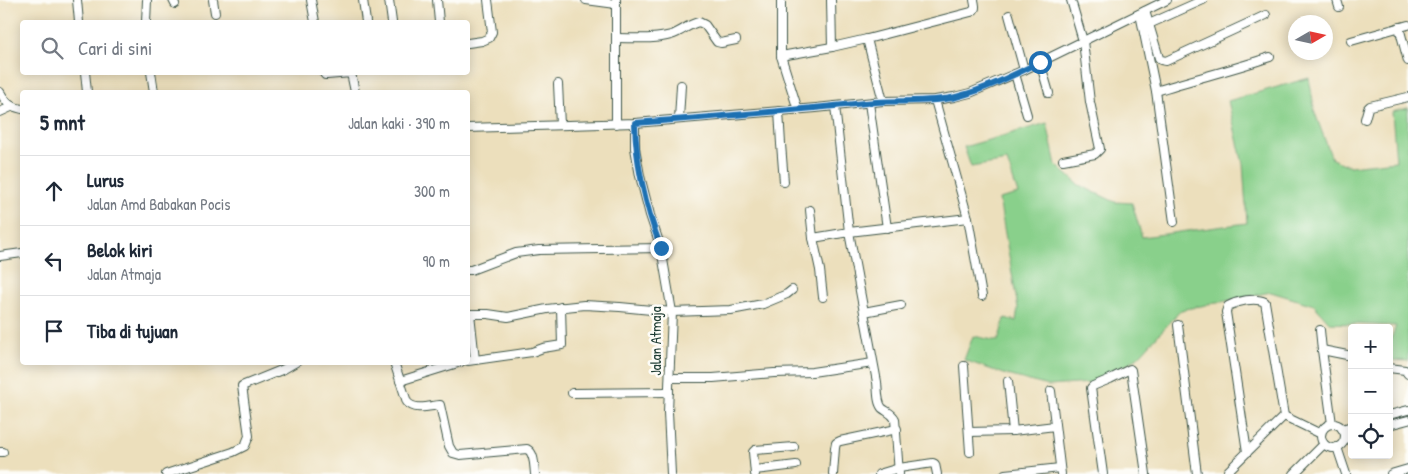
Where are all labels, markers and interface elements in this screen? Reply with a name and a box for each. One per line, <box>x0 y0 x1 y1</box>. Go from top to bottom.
north arrow <box>1288 15 1333 60</box>
search box <box>20 20 470 75</box>
icon: search <box>38 34 66 62</box>
text: Cari di sini <box>78 35 152 61</box>
route start <box>1029 51 1052 74</box>
text: 5 mnt <box>40 108 85 137</box>
text: Jalan kaki · 390 m <box>348 112 450 134</box>
text: Lurus <box>87 167 124 193</box>
icon: ahead <box>40 177 68 205</box>
text: 300 m <box>414 180 450 202</box>
text: Jalan Amd Babakan Pocis <box>87 193 230 215</box>
text: Belok kiri <box>87 237 153 263</box>
route end <box>650 237 673 260</box>
icon: left <box>40 247 68 275</box>
text: 90 m <box>422 250 450 272</box>
text: Jalan Atmaja <box>87 263 161 285</box>
street label: Jalan Atmaja <box>645 306 666 376</box>
icon: arrive <box>40 317 68 345</box>
text: Tiba di tujuan <box>87 318 178 344</box>
map controls <box>1348 324 1393 459</box>
button: + <box>1348 324 1393 369</box>
button: − <box>1348 369 1393 414</box>
button: locate <box>1348 414 1393 459</box>

